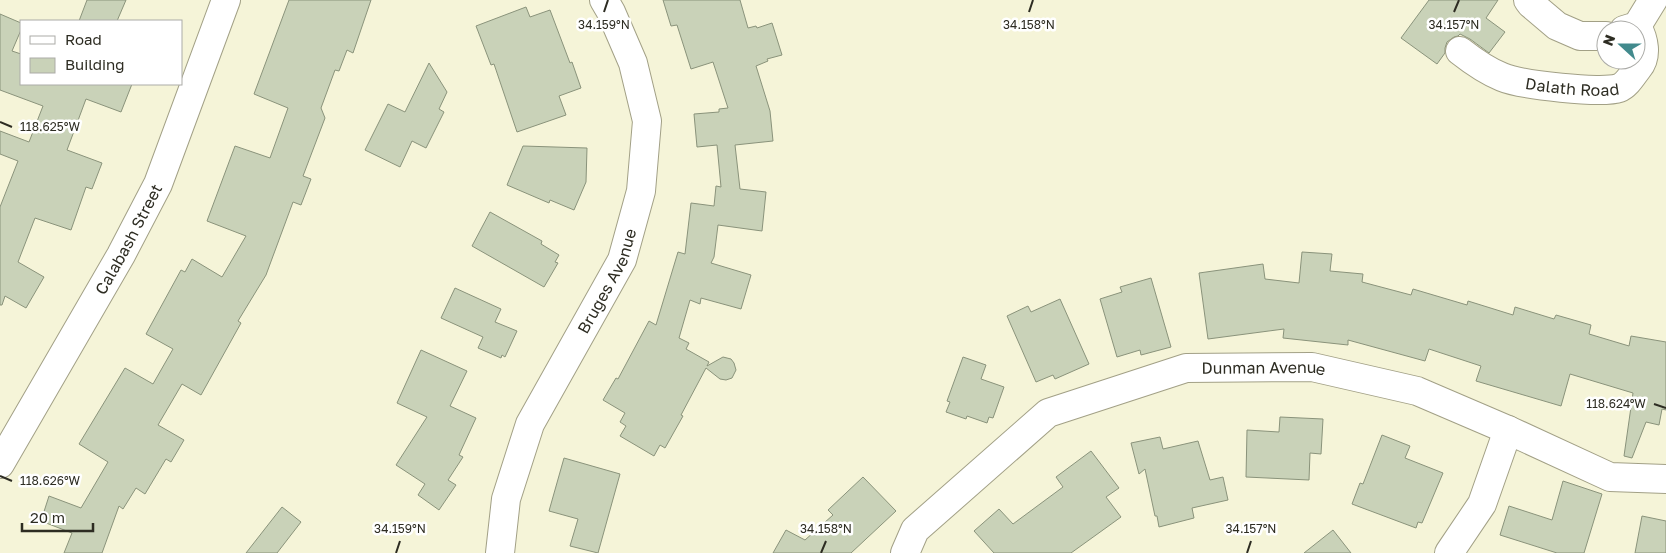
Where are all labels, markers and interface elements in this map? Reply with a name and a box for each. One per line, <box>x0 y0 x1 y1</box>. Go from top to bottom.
text: 34.159°N <box>578 17 630 32</box>
text: 34.158°N <box>1003 17 1055 32</box>
text: 34.157°N <box>1429 17 1479 32</box>
legend <box>20 20 182 85</box>
north arrow <box>1596 20 1646 70</box>
text: Road <box>65 30 102 48</box>
text: N <box>1599 32 1618 48</box>
text: Building <box>65 55 125 73</box>
street label: Dalath Road <box>1524 73 1621 100</box>
text: 118.625°W <box>20 119 80 134</box>
street label: Calabash Street <box>90 180 166 298</box>
street label: Bruges Avenue <box>573 226 640 337</box>
street label: Dunman Avenue <box>1201 357 1328 380</box>
text: 118.624°W <box>1586 396 1646 411</box>
text: 118.626°W <box>20 473 81 488</box>
scale bar <box>22 500 94 532</box>
text: 20 m <box>30 508 65 526</box>
text: 34.159°N <box>374 521 426 536</box>
text: 34.158°N <box>800 521 852 536</box>
text: 34.157°N <box>1226 521 1276 536</box>

